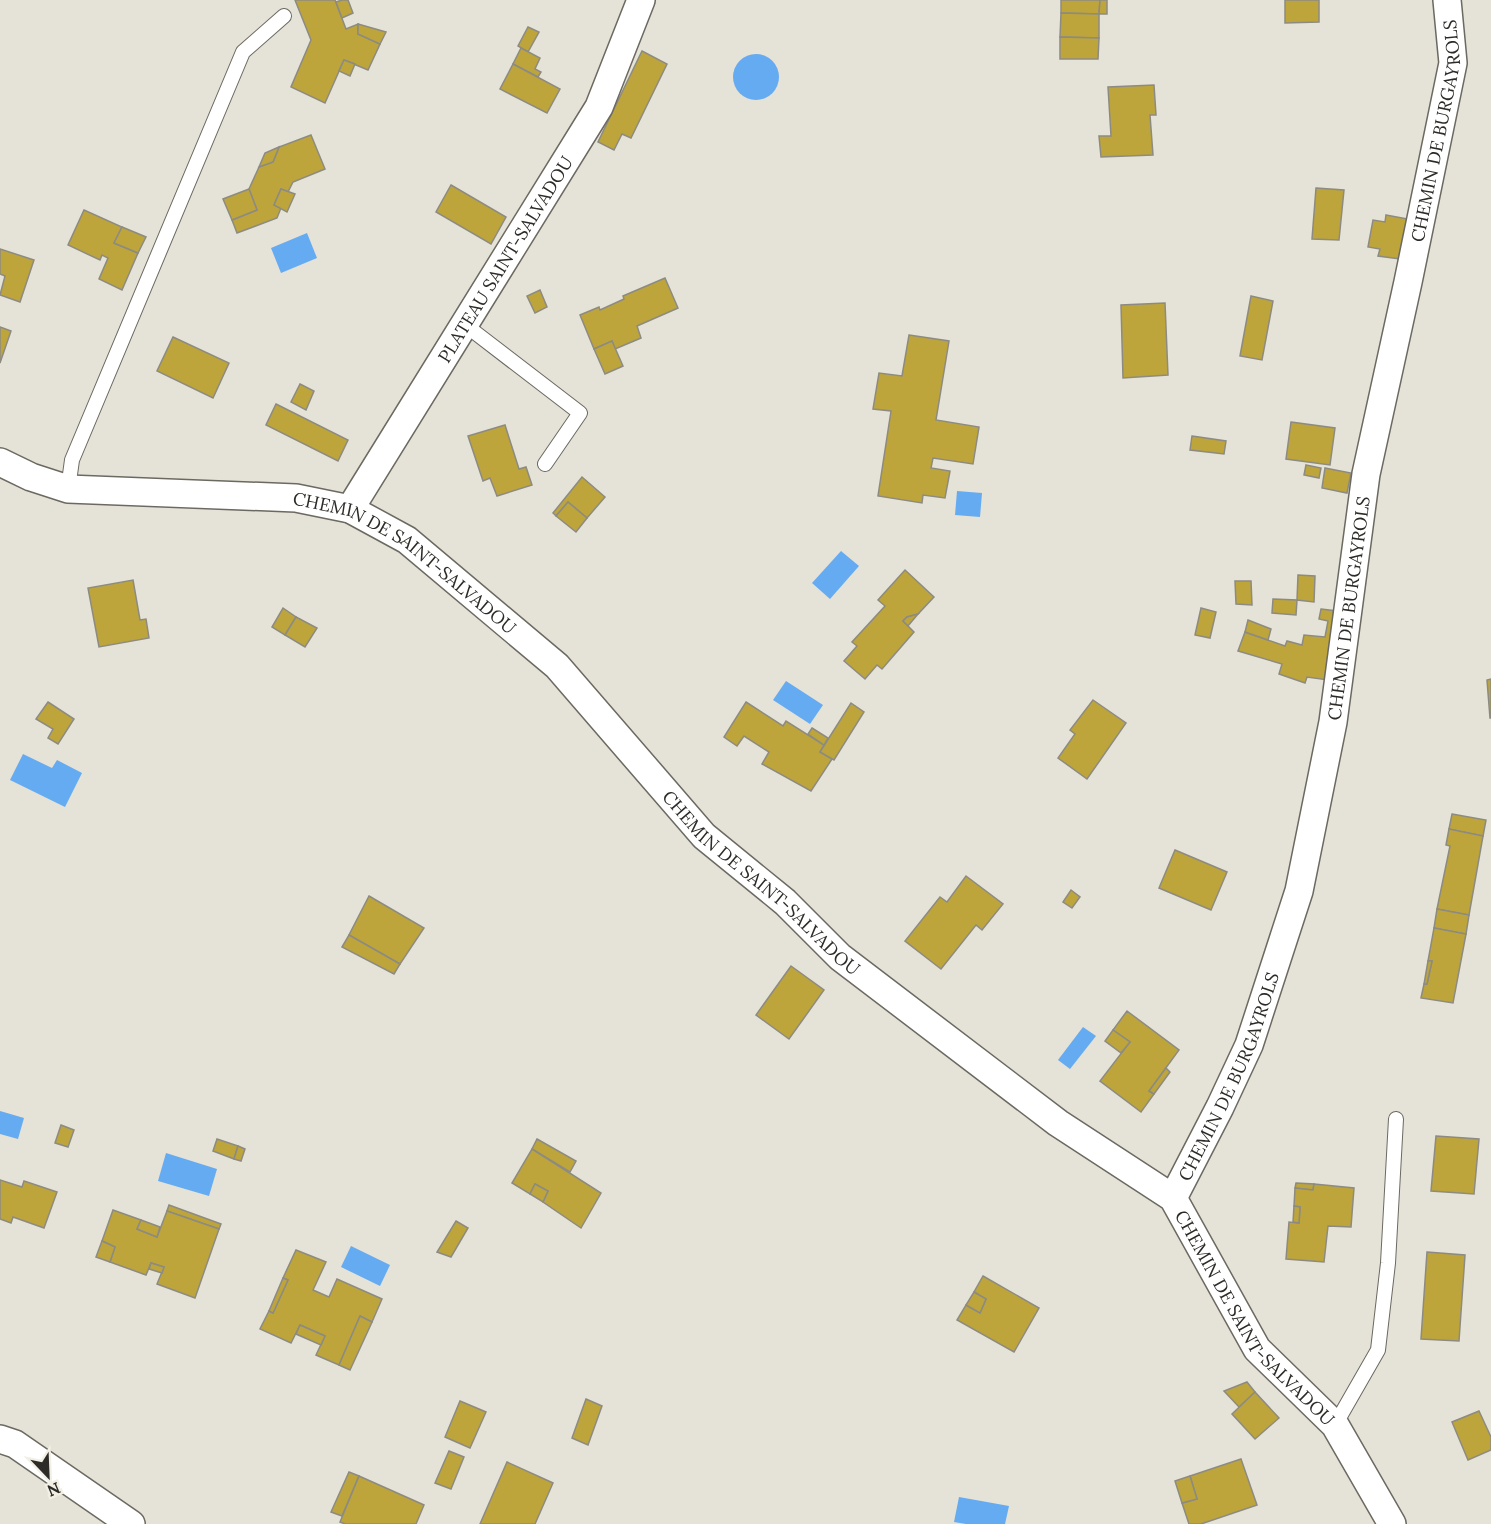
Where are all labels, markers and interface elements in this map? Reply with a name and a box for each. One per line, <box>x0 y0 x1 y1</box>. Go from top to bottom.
street label: CHEMIN DE BURGAYROLS <box>1405 19 1465 244</box>
street label: PLATEAU SAINT-SALVADOU <box>432 152 577 367</box>
street label: CHEMIN DE SAINT-SALVADOU <box>291 486 521 639</box>
street label: CHEMIN DE BURGAYROLS <box>1322 495 1374 722</box>
street label: CHEMIN DE SAINT-SALVADOU <box>658 785 865 980</box>
street label: CHEMIN DE BURGAYROLS <box>1172 969 1283 1185</box>
street label: CHEMIN DE SAINT-SALVADOU <box>1170 1206 1340 1430</box>
north arrow <box>18 1446 78 1506</box>
text: N <box>44 1478 63 1501</box>

